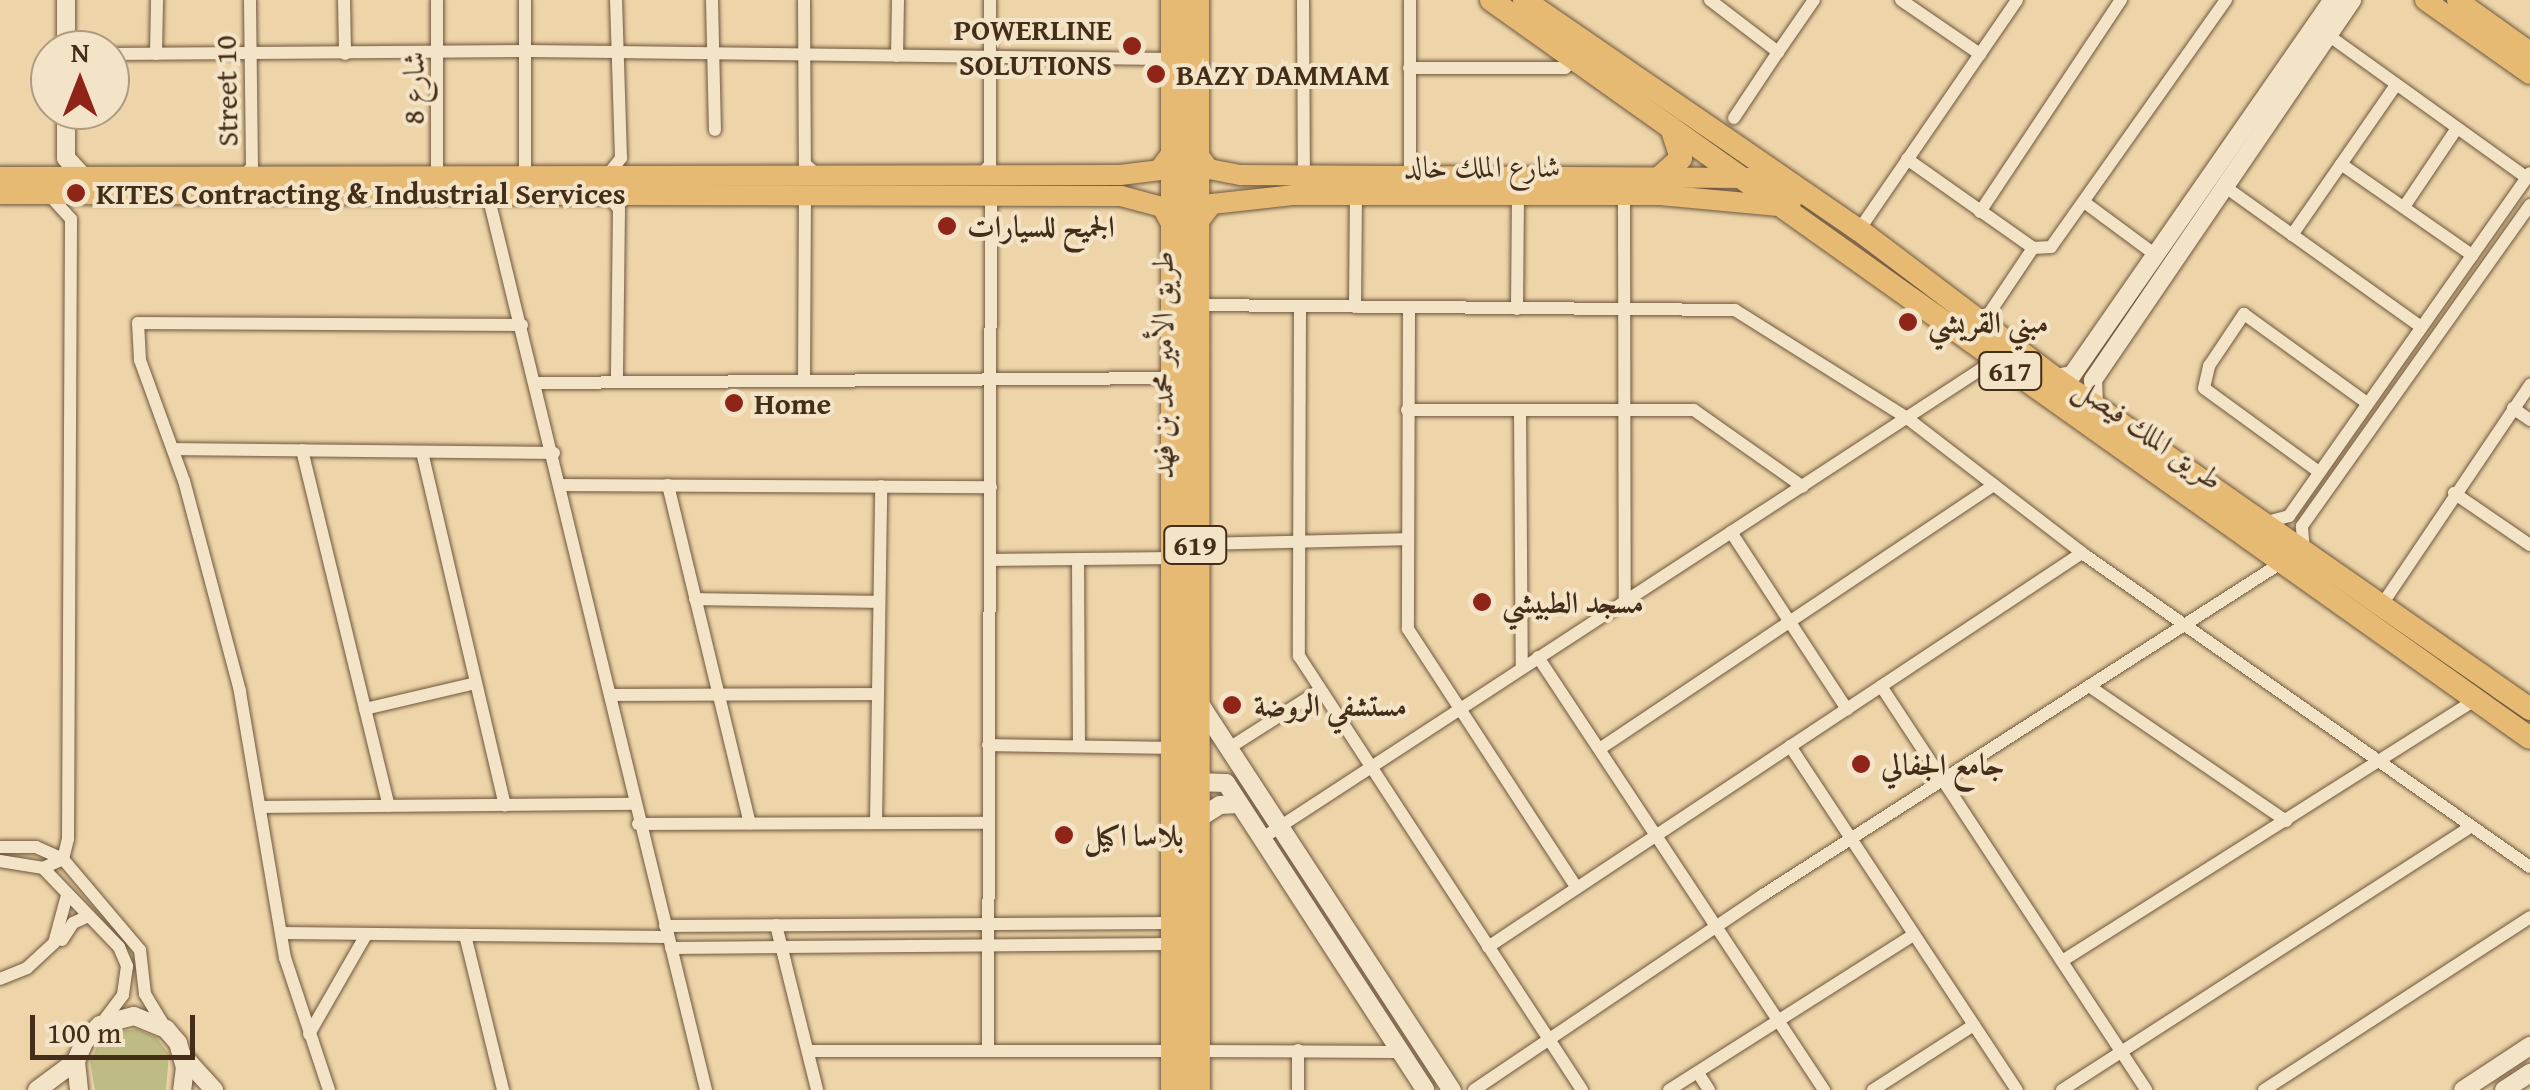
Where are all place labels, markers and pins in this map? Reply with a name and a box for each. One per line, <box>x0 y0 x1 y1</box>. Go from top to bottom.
place label: POWERLINE SOLUTIONS <box>954 11 1112 82</box>
marker: POWERLINE SOLUTIONS <box>1121 35 1143 57</box>
place label: BAZY DAMMAM <box>1176 56 1390 92</box>
marker: BAZY DAMMAM <box>1145 63 1167 85</box>
place label: KITES Contracting & Industrial Services <box>96 175 626 211</box>
marker: KITES Contracting & Industrial Services <box>65 182 87 204</box>
place label: الجميح للسيارات <box>967 208 1115 244</box>
marker: الجميح للسيارات <box>936 215 958 237</box>
place label: مبني القريشي <box>1928 304 2049 340</box>
marker: مبني القريشي <box>1897 311 1919 333</box>
place label: Home <box>754 385 831 421</box>
marker: Home <box>723 392 745 414</box>
place label: مسجد الطبيشي <box>1502 584 1644 620</box>
marker: مسجد الطبيشي <box>1471 591 1493 613</box>
place label: مستشفي الروضة <box>1254 687 1407 723</box>
marker: مستشفي الروضة <box>1219 692 1245 718</box>
place label: جامع الجفالي <box>1881 746 2004 782</box>
marker: جامع الجفالي <box>1850 753 1872 775</box>
place label: بلاسا اكيل <box>1084 817 1184 853</box>
marker: بلاسا اكيل <box>1053 824 1075 846</box>

